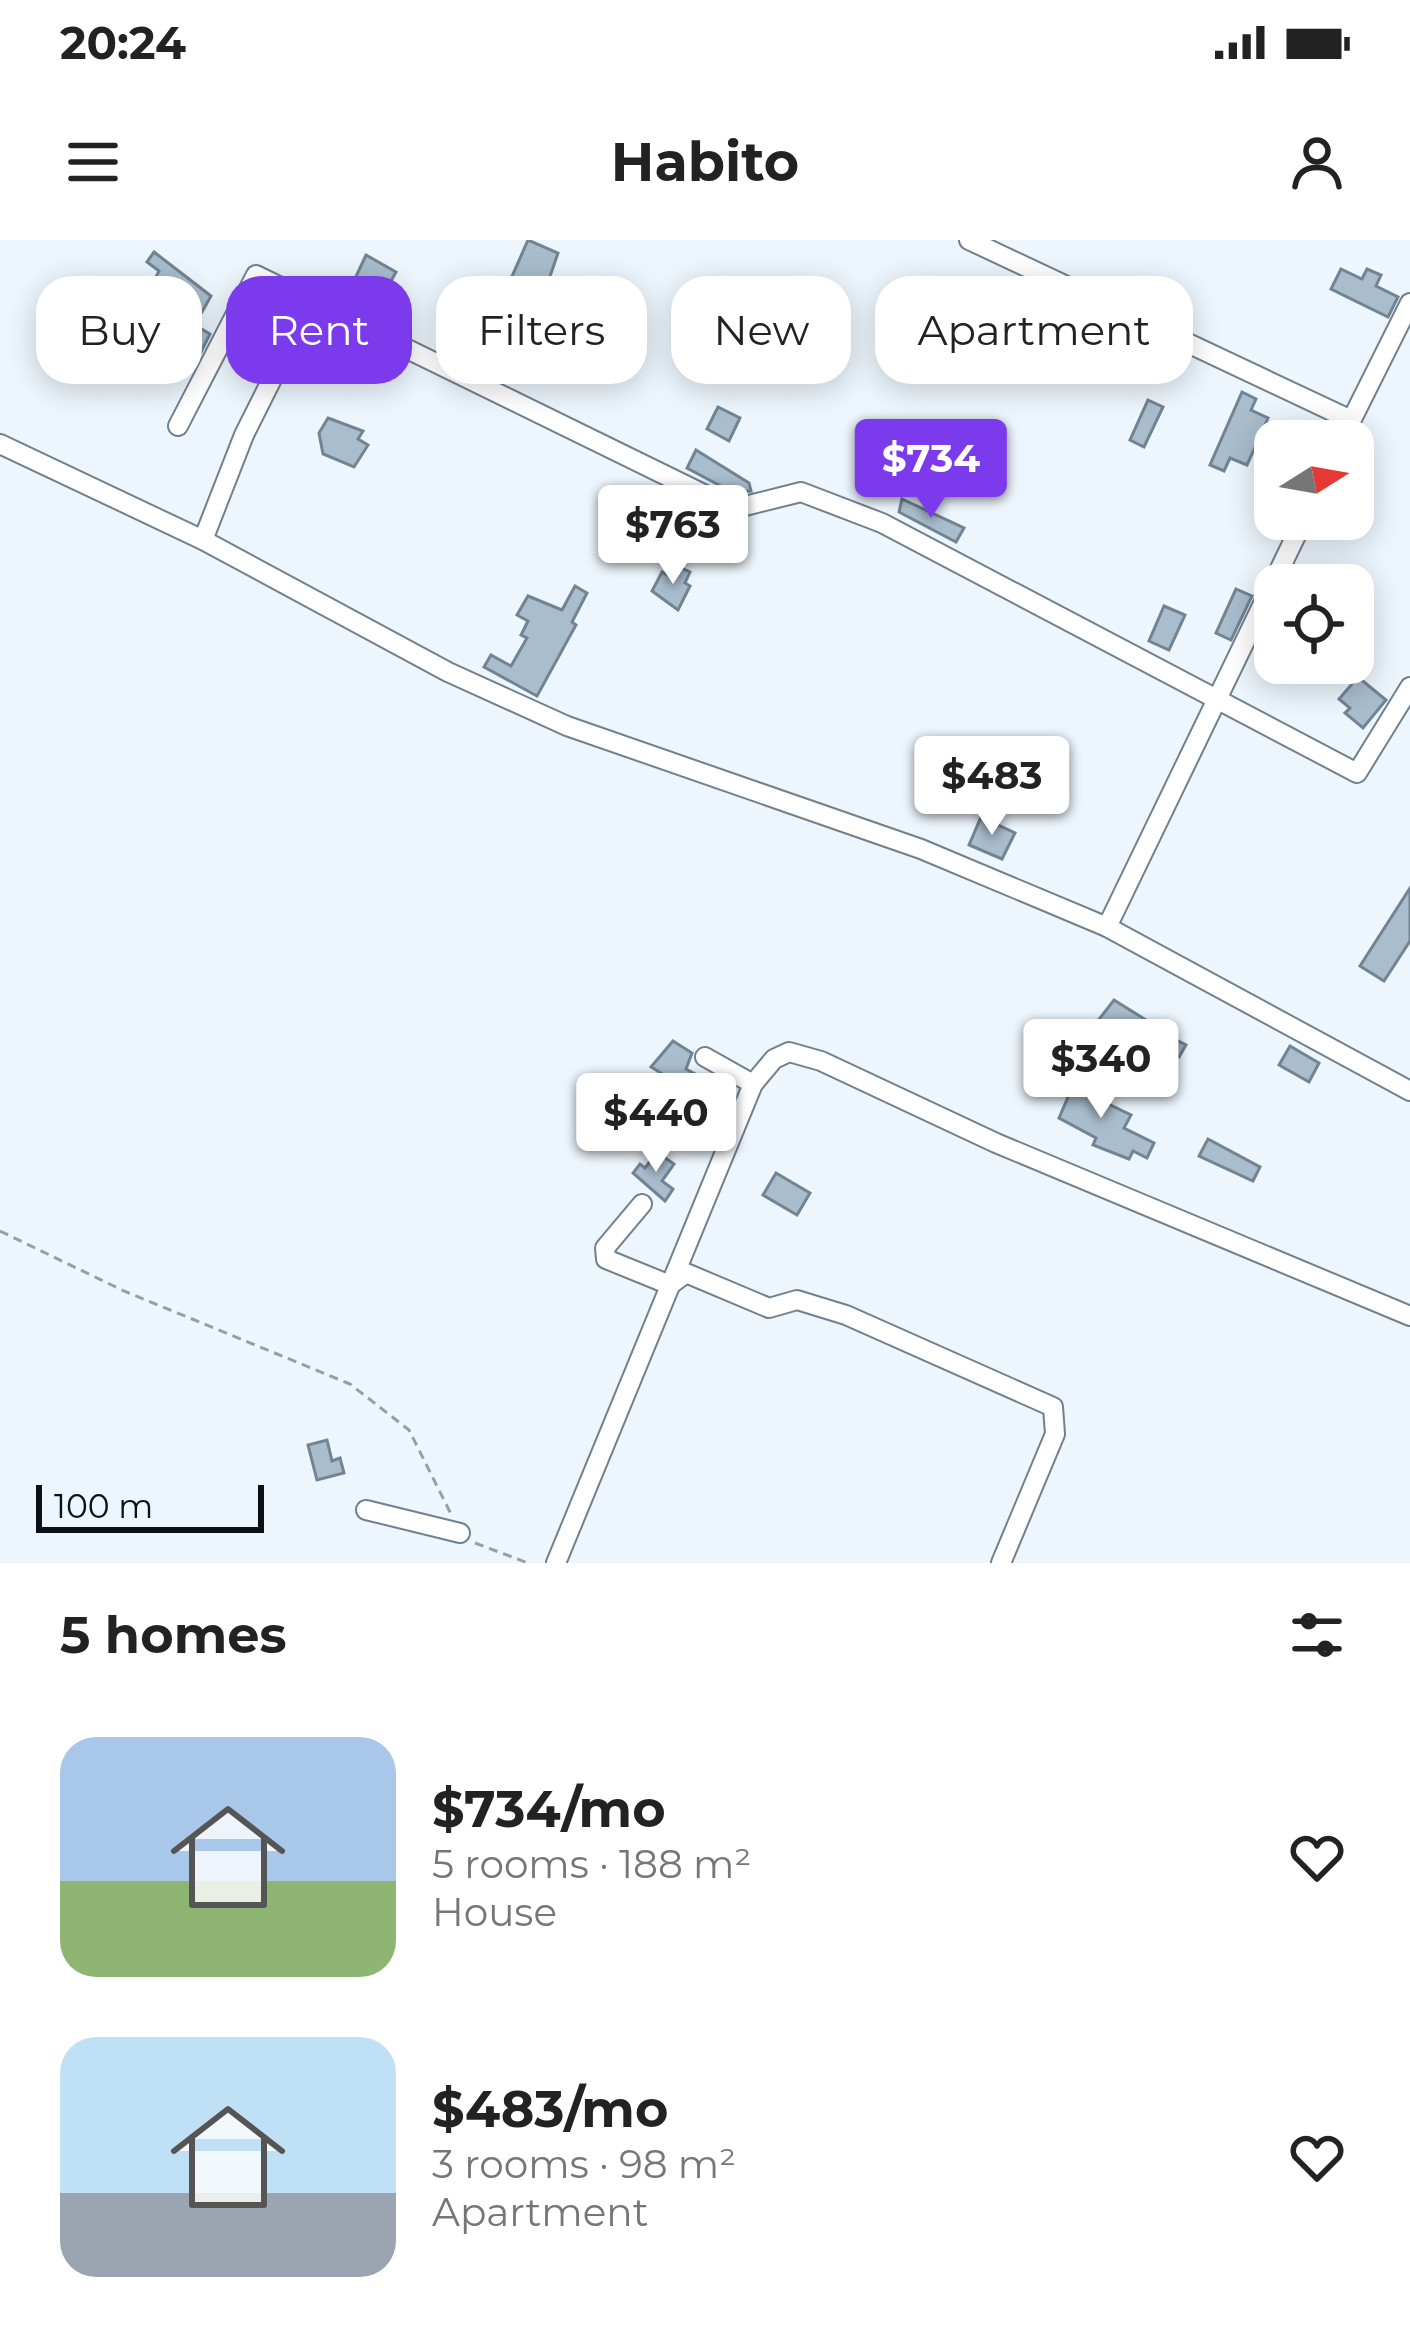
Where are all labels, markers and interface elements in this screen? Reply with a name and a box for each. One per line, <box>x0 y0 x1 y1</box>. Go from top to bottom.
text: 20:24 <box>60 15 186 70</box>
icon: menu <box>60 129 126 195</box>
text: Habito <box>611 129 799 195</box>
icon: person <box>1284 129 1350 195</box>
chip: Buy <box>36 276 202 384</box>
chip: Rent <box>226 276 412 384</box>
chip: Filters <box>436 276 647 384</box>
chip: New <box>671 276 851 384</box>
chip: Apartment <box>875 276 1193 384</box>
pin: $734 <box>860 419 1002 521</box>
north arrow <box>1254 420 1374 540</box>
map controls <box>1254 420 1374 684</box>
text: $734 <box>882 434 980 482</box>
pin: $763 <box>602 485 744 587</box>
text: $763 <box>625 500 721 548</box>
button: locate <box>1254 564 1374 684</box>
pin: $483 <box>921 736 1063 838</box>
text: $483 <box>941 751 1043 799</box>
pin: $340 <box>1030 1019 1172 1121</box>
text: $340 <box>1050 1034 1152 1082</box>
pin: $440 <box>585 1073 727 1175</box>
text: $440 <box>603 1088 709 1136</box>
scale bar <box>36 1479 264 1532</box>
text: 100 m <box>54 1486 153 1526</box>
icon: filters <box>1284 1602 1350 1668</box>
text: 5 homes <box>60 1604 287 1666</box>
text: $734/mo <box>432 1778 666 1840</box>
icon: home <box>156 1785 300 1929</box>
icon: heart <box>1284 1824 1350 1890</box>
text: 5 rooms · 188 m² <box>432 1840 751 1888</box>
text: House <box>432 1888 557 1936</box>
text: $483/mo <box>432 2078 668 2140</box>
icon: home <box>156 2085 300 2229</box>
icon: heart <box>1284 2124 1350 2190</box>
text: 3 rooms · 98 m² <box>432 2140 736 2188</box>
text: Apartment <box>432 2188 648 2236</box>

